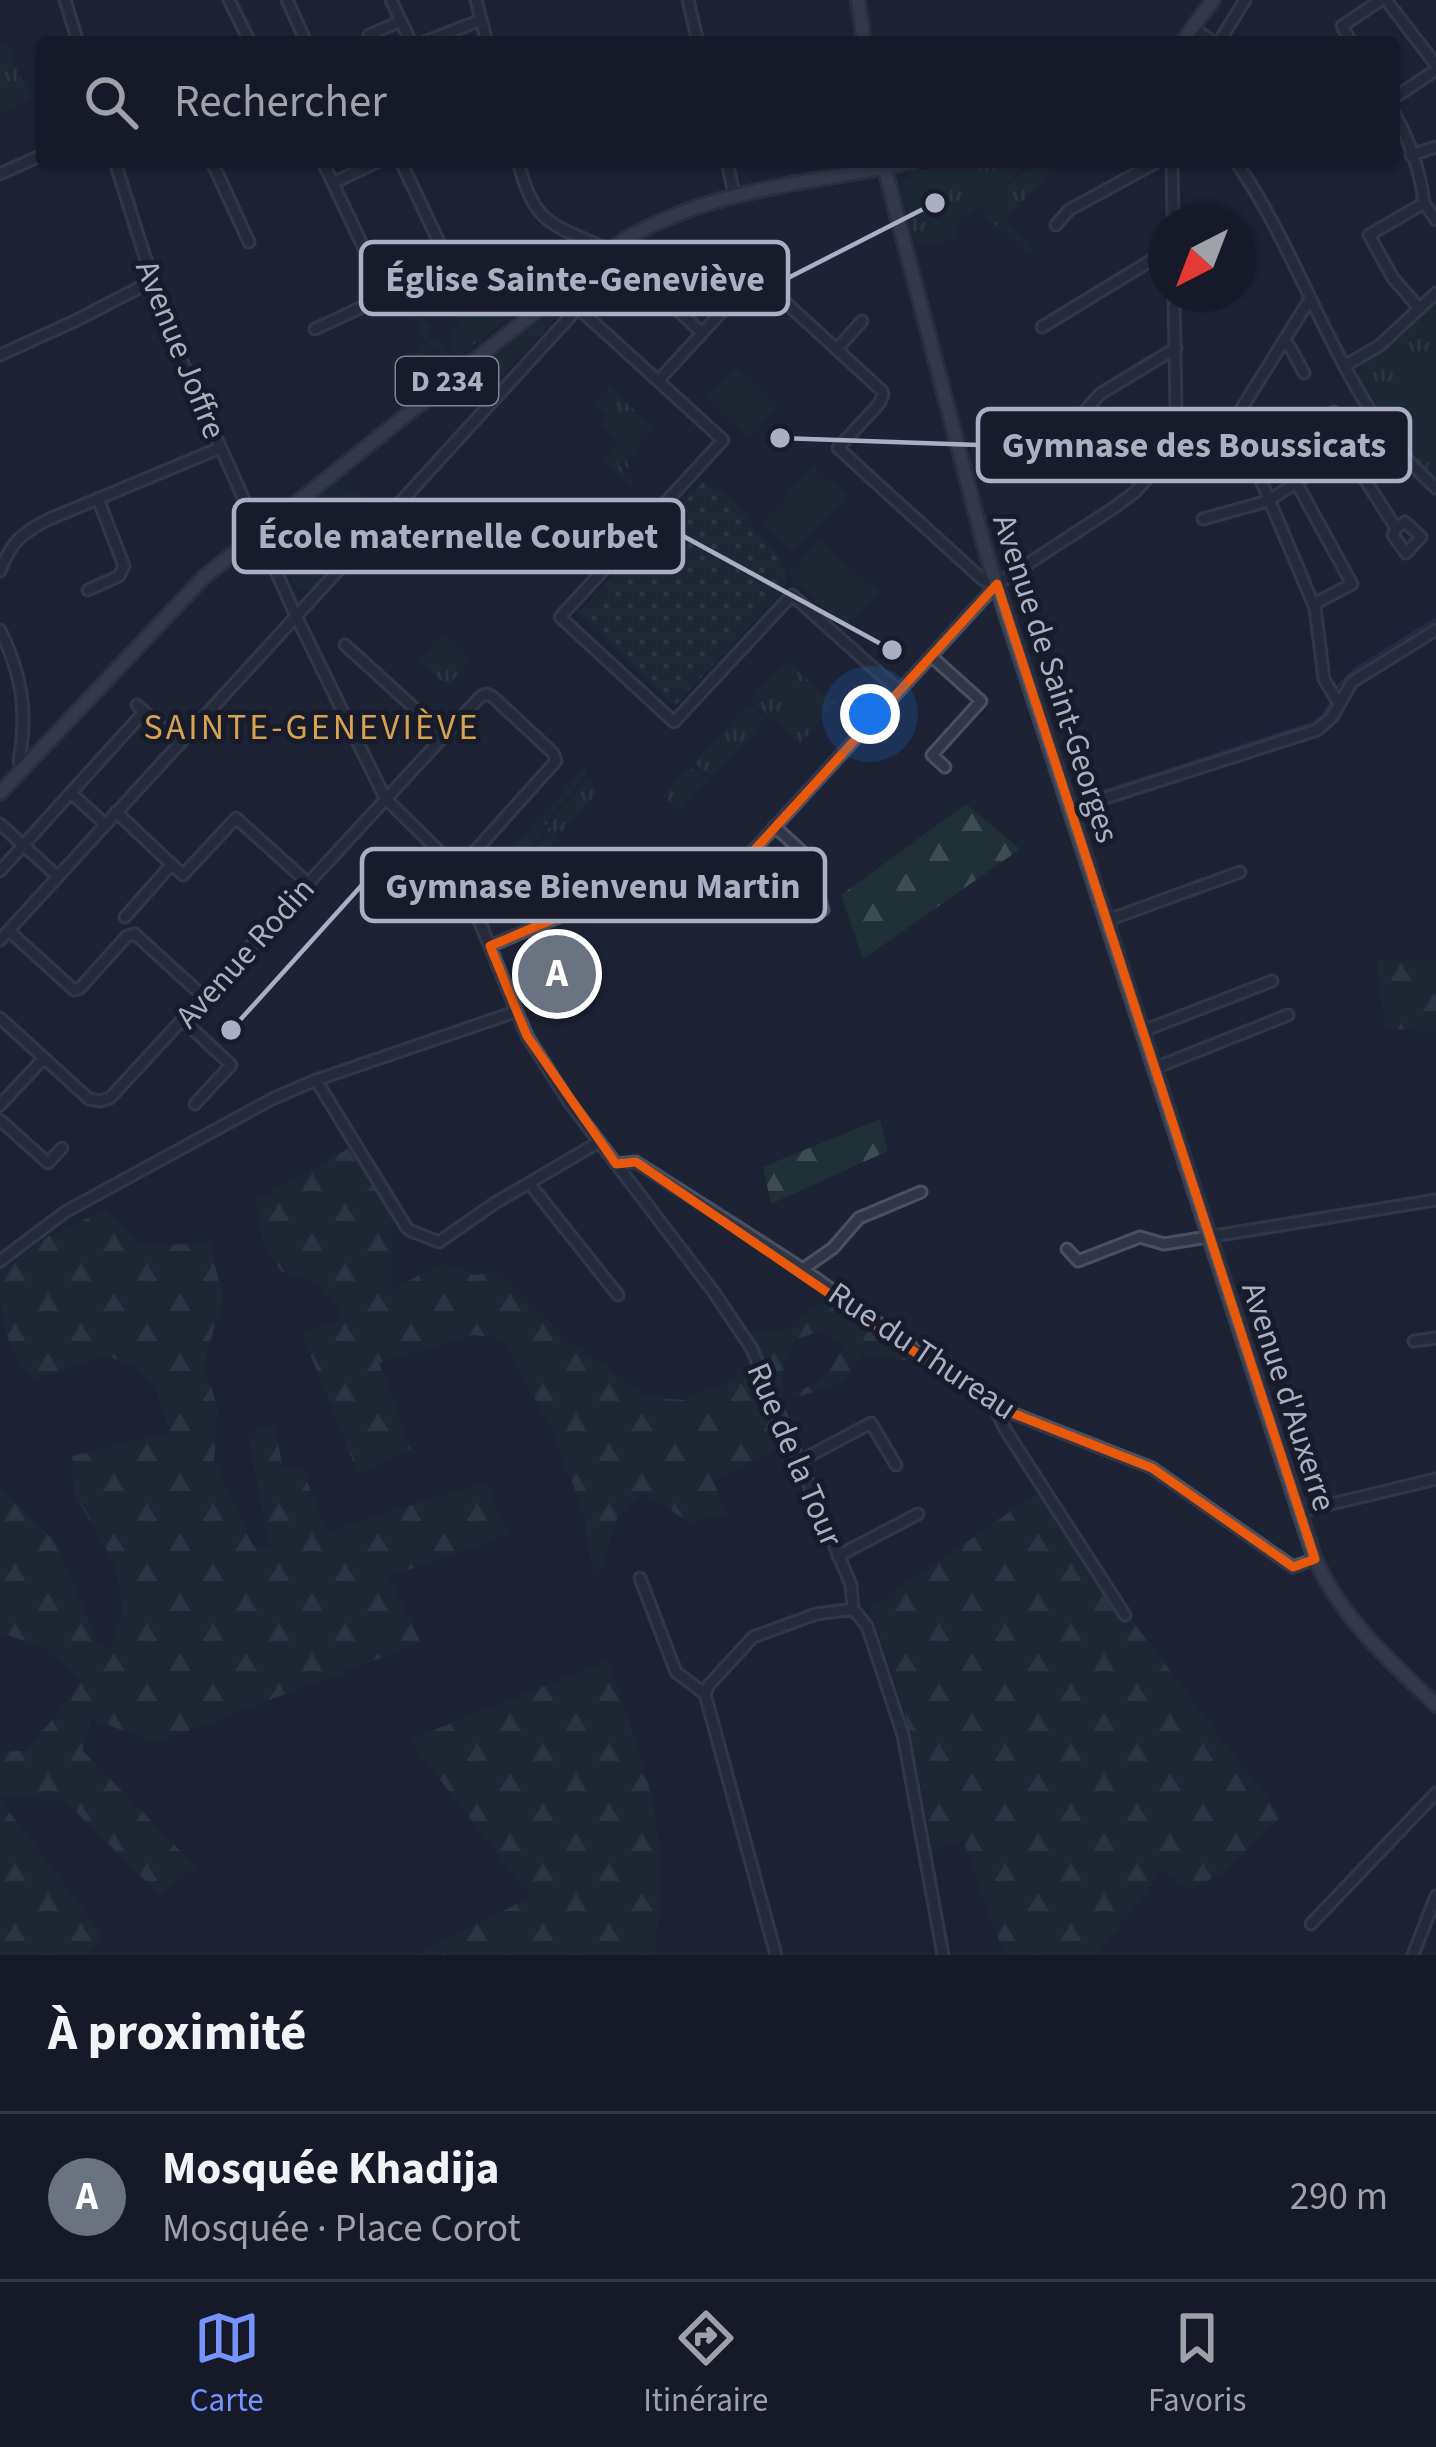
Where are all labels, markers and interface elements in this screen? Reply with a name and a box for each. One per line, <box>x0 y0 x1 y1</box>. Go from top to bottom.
search box <box>36 36 1400 168</box>
icon: search <box>78 69 144 135</box>
text: Rechercher <box>174 70 387 134</box>
north arrow <box>1148 204 1256 312</box>
callout: Église Sainte-Geneviève <box>361 242 788 314</box>
street label: Avenue Joffre <box>124 253 238 446</box>
text: Église Sainte-Geneviève <box>385 254 765 305</box>
road number: D 234 <box>396 357 498 405</box>
callout: Gymnase des Boussicats <box>978 409 1410 481</box>
text: Gymnase des Boussicats <box>1002 420 1386 471</box>
callout: École maternelle Courbet <box>234 500 683 572</box>
street label: Avenue de Saint-Georges <box>980 508 1131 849</box>
text: École maternelle Courbet <box>258 511 659 562</box>
your location <box>840 684 900 744</box>
district label: SAINTE-GENEVIÈVE <box>144 702 480 753</box>
callout: Gymnase Bienvenu Martin <box>362 849 825 921</box>
text: Gymnase Bienvenu Martin <box>385 861 801 912</box>
street label: Avenue Rodin <box>164 867 326 1039</box>
pin: A <box>518 929 596 1019</box>
street label: Rue du Thureau <box>819 1271 1026 1432</box>
street label: Avenue d'Auxerre <box>1229 1276 1348 1517</box>
street label: Rue de la Tour <box>735 1355 855 1554</box>
text: À proximité <box>48 1997 306 2069</box>
text: Mosquée Khadija <box>162 2137 499 2201</box>
text: A <box>76 2169 98 2225</box>
text: 290 m <box>1290 2169 1388 2225</box>
text: Mosquée · Place Corot <box>162 2201 521 2257</box>
tab: Carte <box>190 2305 264 2424</box>
tab: Itinéraire <box>643 2305 768 2424</box>
tab: Favoris <box>1148 2305 1246 2424</box>

